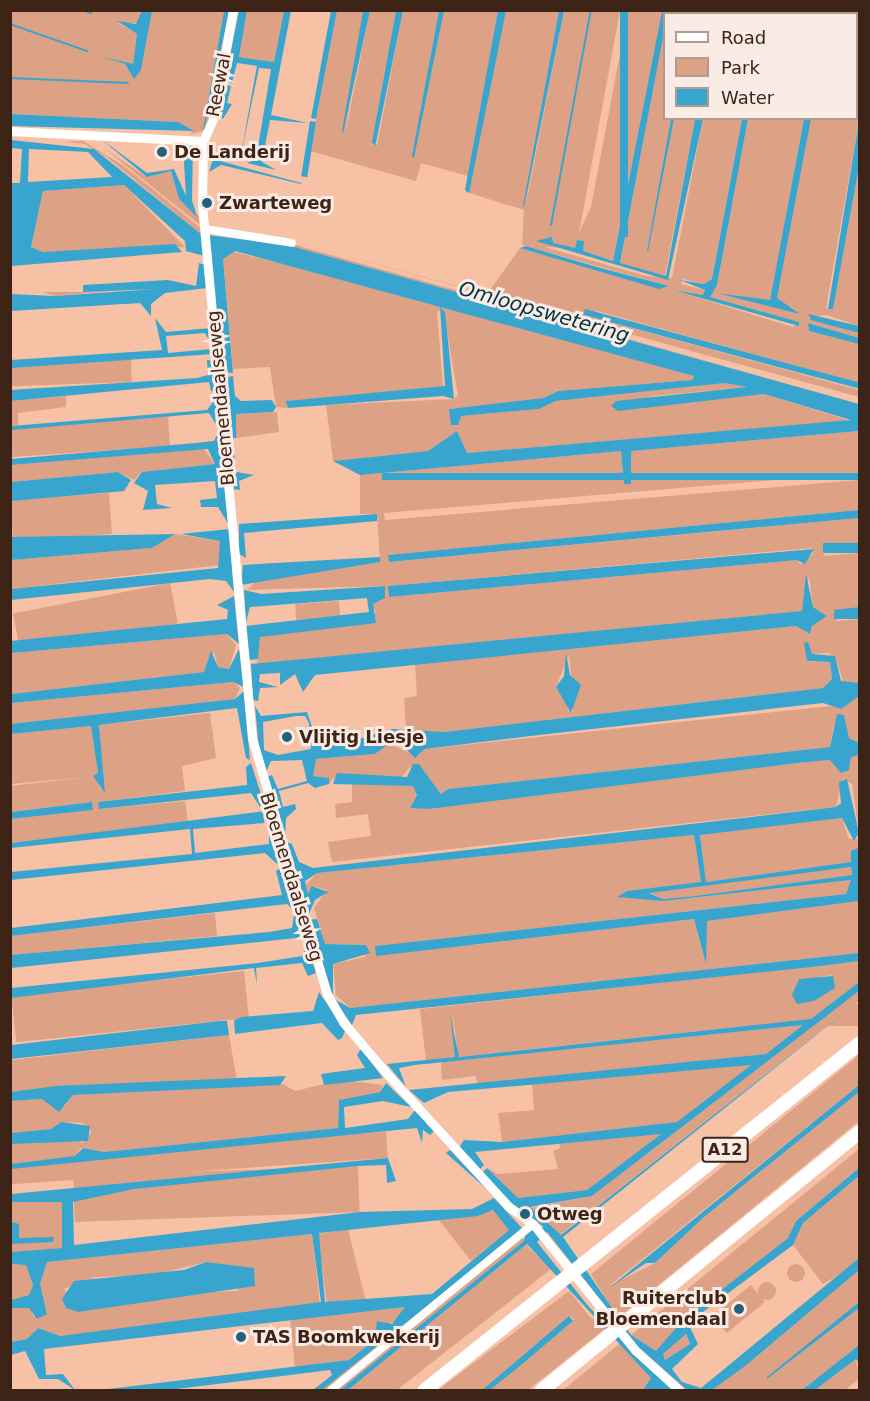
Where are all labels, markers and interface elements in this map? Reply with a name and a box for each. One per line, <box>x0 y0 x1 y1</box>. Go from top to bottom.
legend <box>663 12 858 120</box>
text: Road <box>721 27 766 48</box>
street label: Reewal <box>202 51 236 119</box>
text: Park <box>721 57 760 78</box>
text: Water <box>721 87 774 108</box>
place label: De Landerij <box>174 141 290 163</box>
marker: De Landerij <box>155 145 169 159</box>
place label: Zwarteweg <box>219 192 332 214</box>
marker: Zwarteweg <box>200 196 214 210</box>
water label: Omloopswetering <box>456 276 632 348</box>
street label: Bloemendaalseweg <box>203 310 239 486</box>
place label: Vlijtig Liesje <box>299 726 424 748</box>
marker: Vlijtig Liesje <box>280 730 294 744</box>
street label: Bloemendaalseweg <box>255 790 327 964</box>
road number: A12 <box>701 1137 749 1163</box>
place label: Otweg <box>537 1203 603 1225</box>
marker: Otweg <box>518 1207 532 1221</box>
place label: Ruiterclub Bloemendaal <box>595 1288 727 1330</box>
marker: Ruiterclub Bloemendaal <box>732 1302 746 1316</box>
place label: TAS Boomkwekerij <box>253 1326 440 1348</box>
marker: TAS Boomkwekerij <box>234 1330 248 1344</box>

